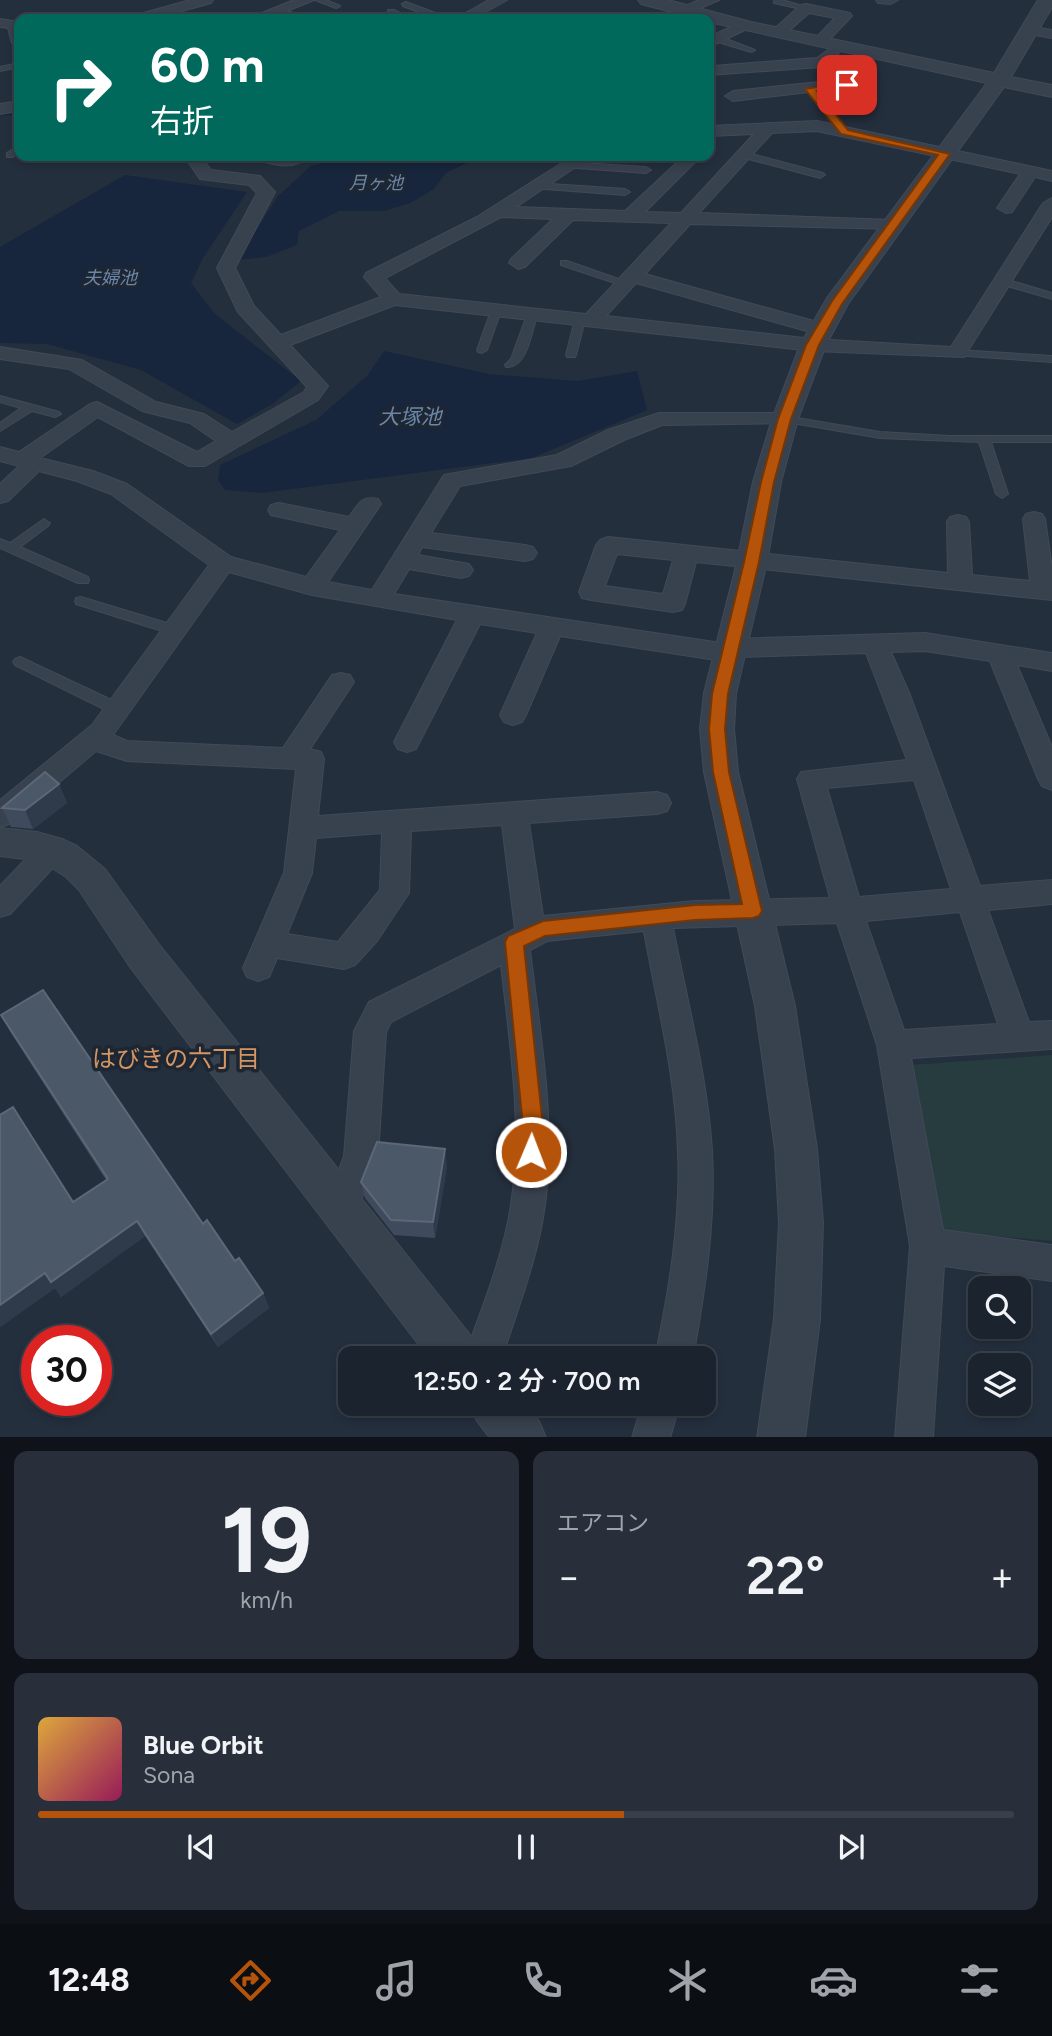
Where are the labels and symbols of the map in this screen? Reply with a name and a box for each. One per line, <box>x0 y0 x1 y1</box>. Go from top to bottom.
pin <box>817 55 877 115</box>
water label: 月ヶ池 <box>349 172 405 194</box>
water label: 夫婦池 <box>83 267 139 289</box>
water label: 大塚池 <box>379 404 443 429</box>
district label: はびきの六丁目 <box>92 1044 260 1073</box>
position arrow <box>494 1115 568 1189</box>
speed limit sign: 30 <box>21 1325 112 1416</box>

